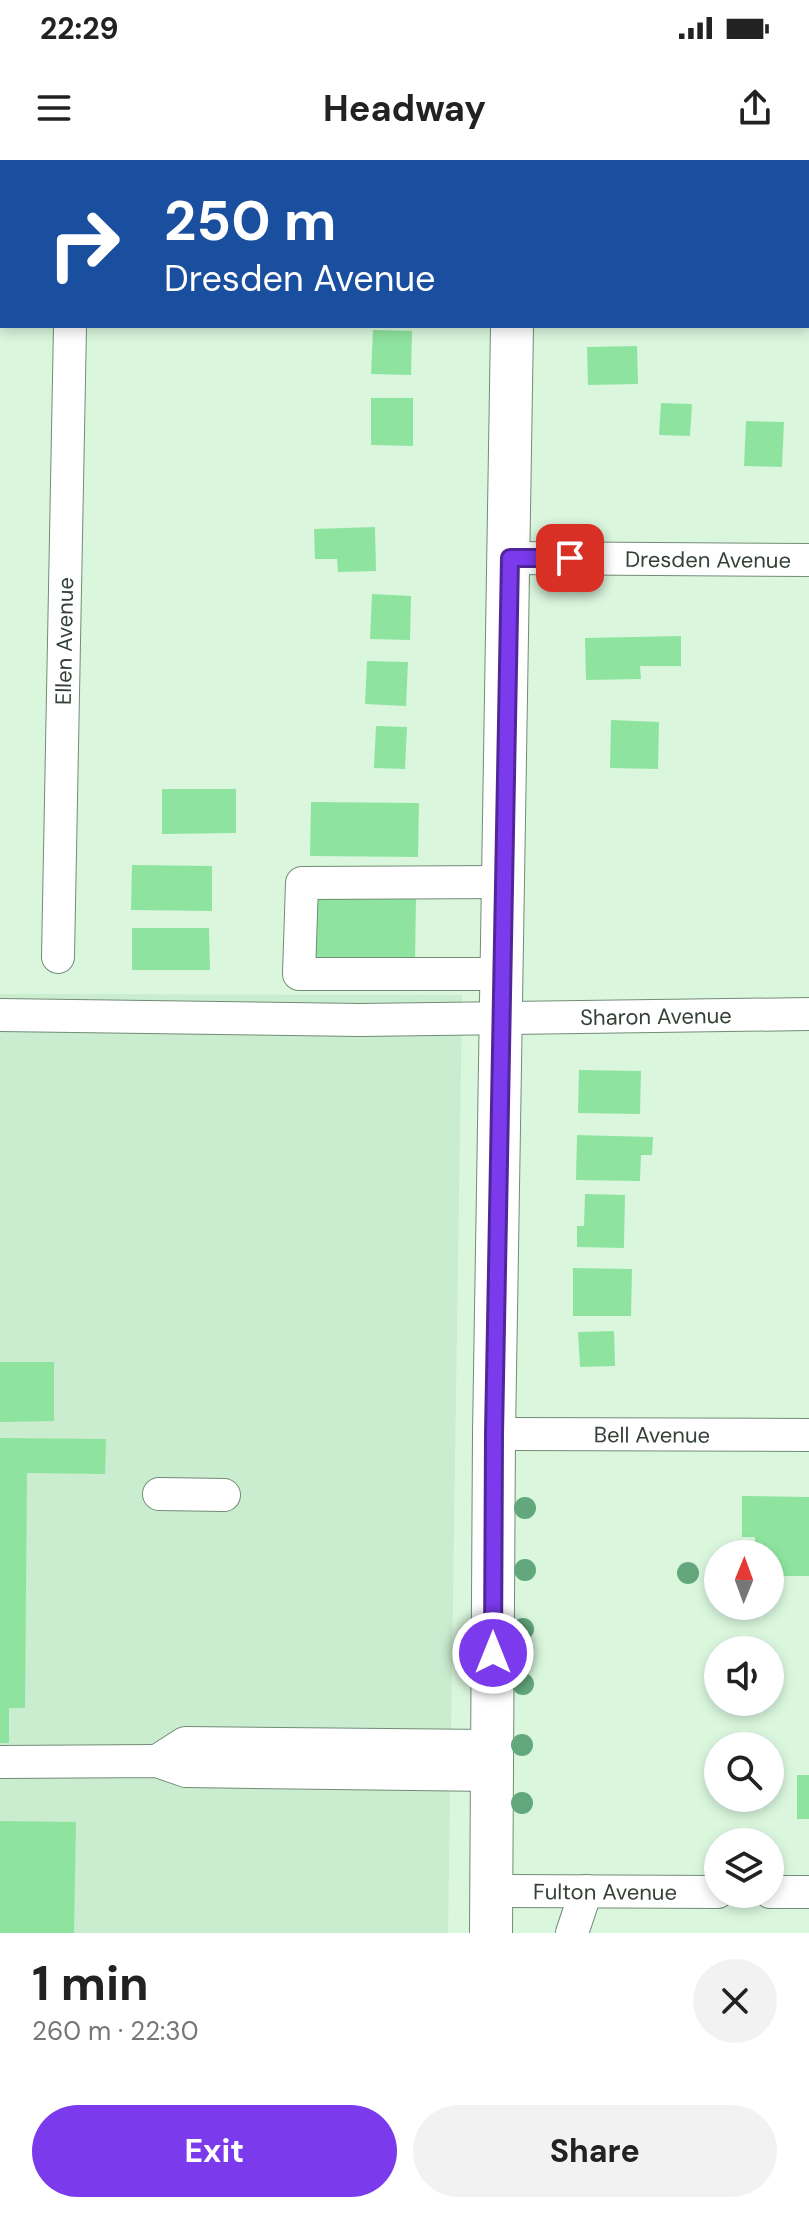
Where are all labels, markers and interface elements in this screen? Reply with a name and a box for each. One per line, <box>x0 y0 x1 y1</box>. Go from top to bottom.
text: 22:29 <box>40 9 118 48</box>
text: Headway <box>323 85 486 132</box>
icon: menu <box>32 86 76 130</box>
icon: share <box>733 86 777 130</box>
text: 250 m <box>164 184 336 257</box>
icon: right <box>32 192 136 296</box>
text: Dresden Avenue <box>164 255 436 302</box>
pin <box>536 524 604 592</box>
icon: arrive <box>548 536 592 580</box>
street label: Dresden Avenue <box>625 545 791 575</box>
street label: Ellen Avenue <box>49 577 80 705</box>
street label: Sharon Avenue <box>580 1001 732 1032</box>
street label: Bell Avenue <box>594 1420 710 1450</box>
north arrow <box>704 1540 784 1620</box>
map controls <box>704 1540 784 1908</box>
position arrow <box>451 1611 535 1695</box>
button: sound <box>704 1636 784 1716</box>
button: search <box>704 1732 784 1812</box>
button: layers <box>704 1828 784 1908</box>
street label: Fulton Avenue <box>533 1877 677 1907</box>
text: 1 min <box>32 1952 149 2015</box>
button: close <box>693 1959 777 2043</box>
text: 260 m · 22:30 <box>32 2014 199 2048</box>
button: Exit <box>32 2105 397 2197</box>
button: Share <box>413 2105 777 2197</box>

